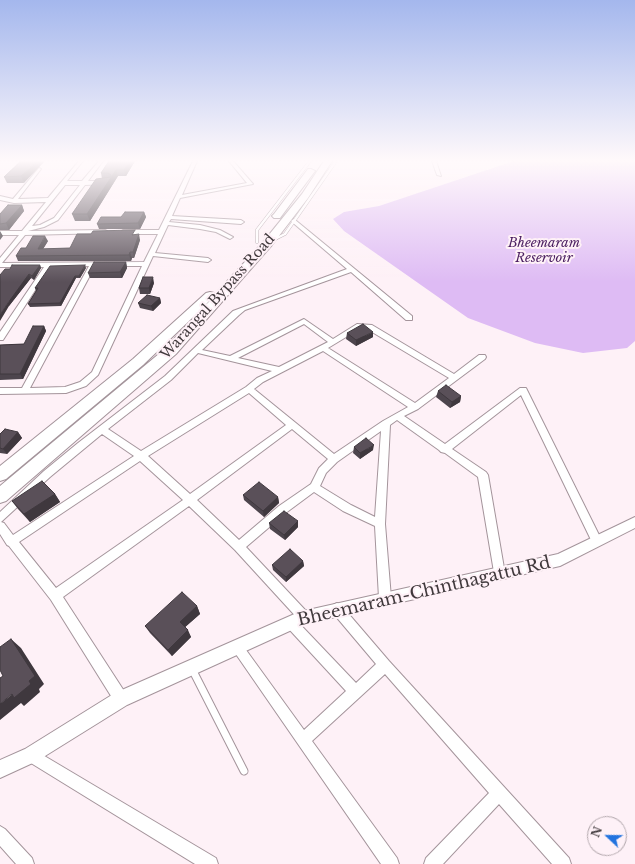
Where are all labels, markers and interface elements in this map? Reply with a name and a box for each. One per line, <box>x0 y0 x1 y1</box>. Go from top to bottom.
street label: Warangal Bypass Road <box>157 231 279 363</box>
water label: Bheemaram Reservoir <box>508 235 580 266</box>
street label: Bheemaram-Chinthagattu Rd <box>295 553 553 631</box>
north arrow <box>587 816 627 856</box>
text: N <box>588 824 605 839</box>

